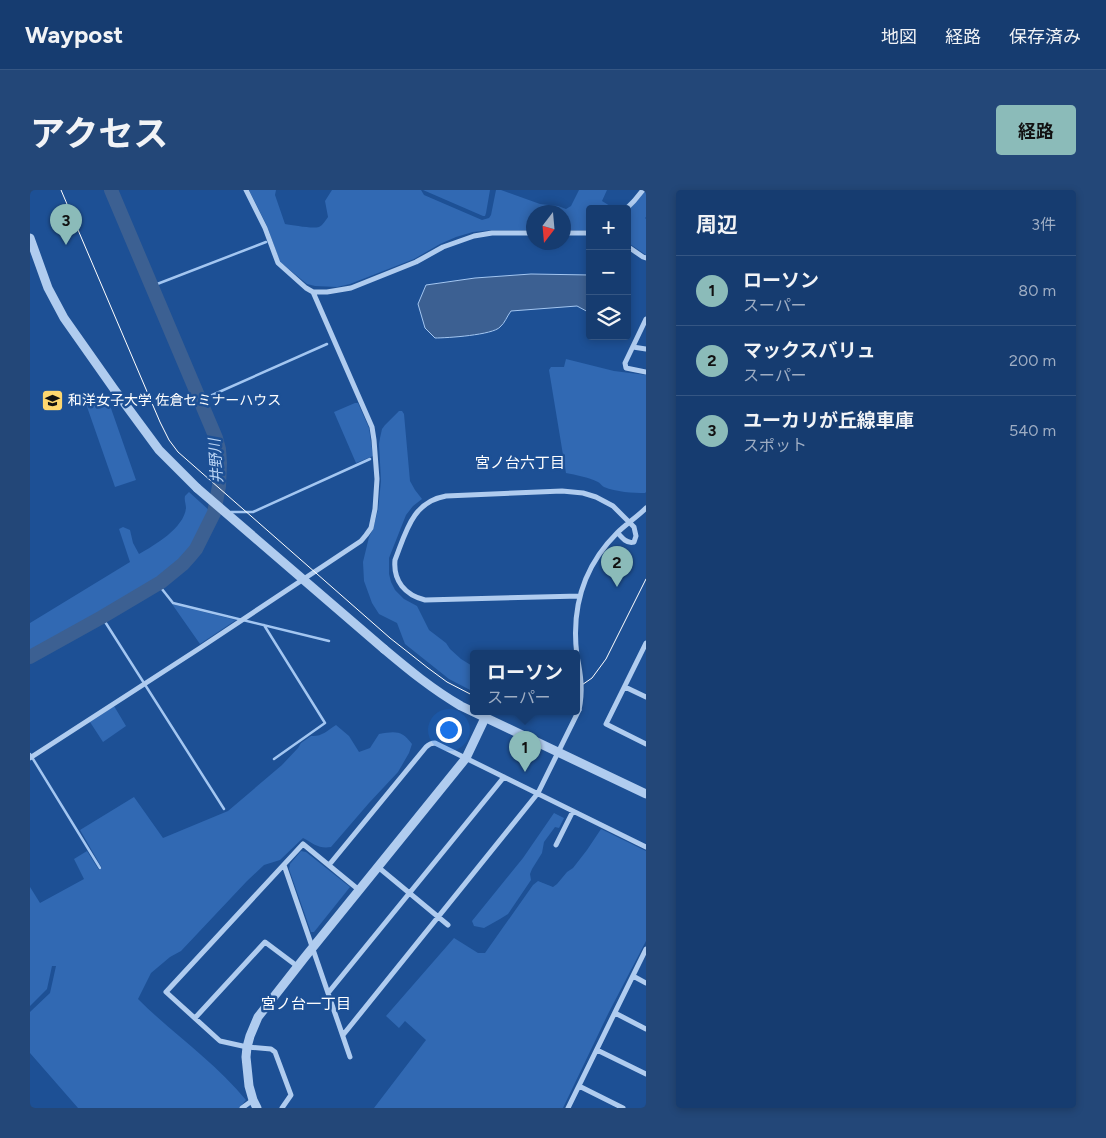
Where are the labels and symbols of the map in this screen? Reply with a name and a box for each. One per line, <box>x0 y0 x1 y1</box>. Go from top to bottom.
pin: 3 <box>50 204 82 245</box>
north arrow <box>526 205 571 250</box>
school or university icon: 和洋女子大学 佐倉セミナーハウス <box>40 388 64 412</box>
place label: 和洋女子大学 佐倉セミナーハウス <box>68 392 281 409</box>
water label: 井野川 <box>205 436 227 484</box>
district label: 宮ノ台六丁目 <box>475 454 565 472</box>
pin: 2 <box>601 546 633 587</box>
your location <box>436 717 462 743</box>
pin: 1 <box>509 731 541 772</box>
district label: 宮ノ台一丁目 <box>261 995 351 1013</box>

